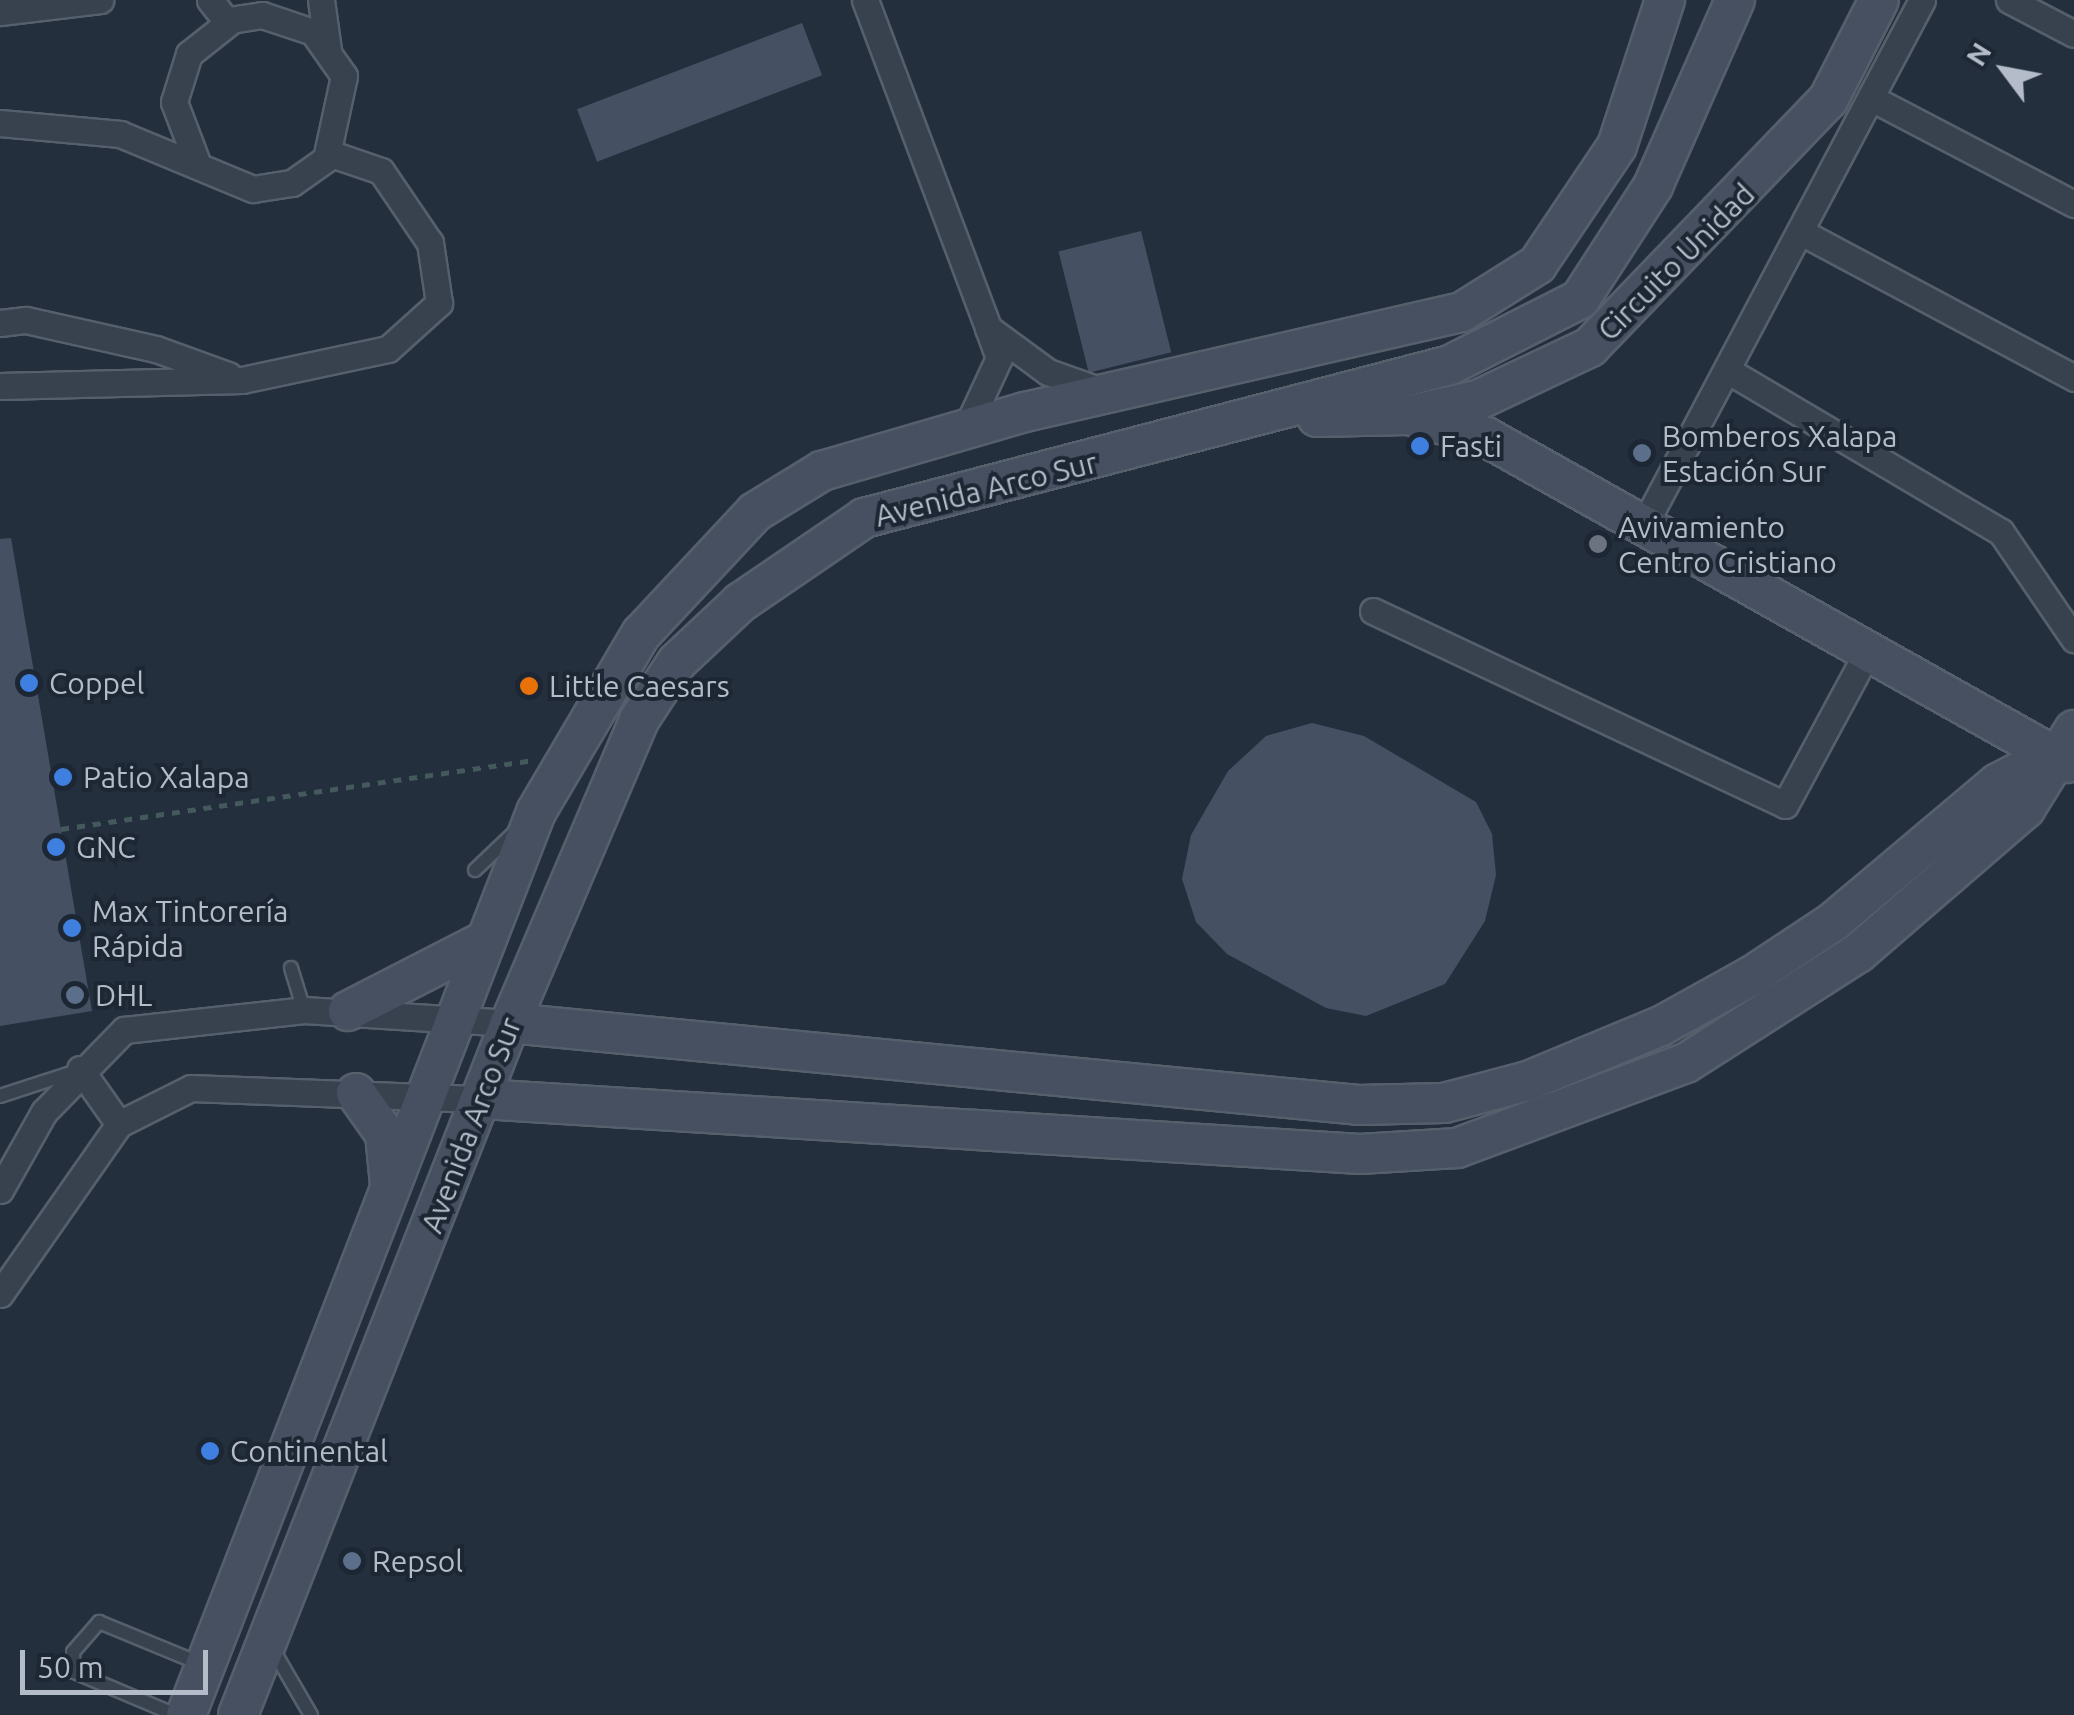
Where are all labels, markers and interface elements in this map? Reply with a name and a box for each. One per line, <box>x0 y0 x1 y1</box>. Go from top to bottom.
north arrow <box>1954 20 2054 120</box>
text: N <box>1959 37 1997 71</box>
street label: Circuito Unidad <box>1590 176 1762 348</box>
place label: Bomberos Xalapa Estación Sur <box>1662 418 1897 488</box>
place label: Fasti <box>1440 428 1502 464</box>
marker: Fasti <box>1409 435 1431 457</box>
marker: Bomberos Xalapa Estación Sur <box>1631 442 1653 464</box>
street label: Avenida Arco Sur <box>871 444 1101 534</box>
place label: Avivamiento Centro Cristiano <box>1618 509 1837 580</box>
marker: Avivamiento Centro Cristiano <box>1587 533 1609 555</box>
place label: Coppel <box>49 665 144 701</box>
place label: Little Caesars <box>549 668 730 704</box>
marker: Coppel <box>18 672 40 694</box>
marker: Little Caesars <box>518 675 540 697</box>
place label: Patio Xalapa <box>83 759 250 795</box>
marker: Patio Xalapa <box>52 766 74 788</box>
place label: GNC <box>76 829 136 865</box>
marker: GNC <box>45 836 67 858</box>
place label: Max Tintorería Rápida <box>92 893 289 964</box>
marker: Max Tintorería Rápida <box>61 917 83 939</box>
place label: DHL <box>95 977 152 1013</box>
marker: DHL <box>64 984 86 1006</box>
street label: Avenida Arco Sur <box>413 1012 529 1238</box>
place label: Continental <box>230 1433 388 1469</box>
marker: Continental <box>199 1440 221 1462</box>
place label: Repsol <box>372 1543 463 1579</box>
marker: Repsol <box>341 1550 363 1572</box>
scale bar <box>25 1630 212 1692</box>
text: 50 m <box>37 1650 104 1684</box>

